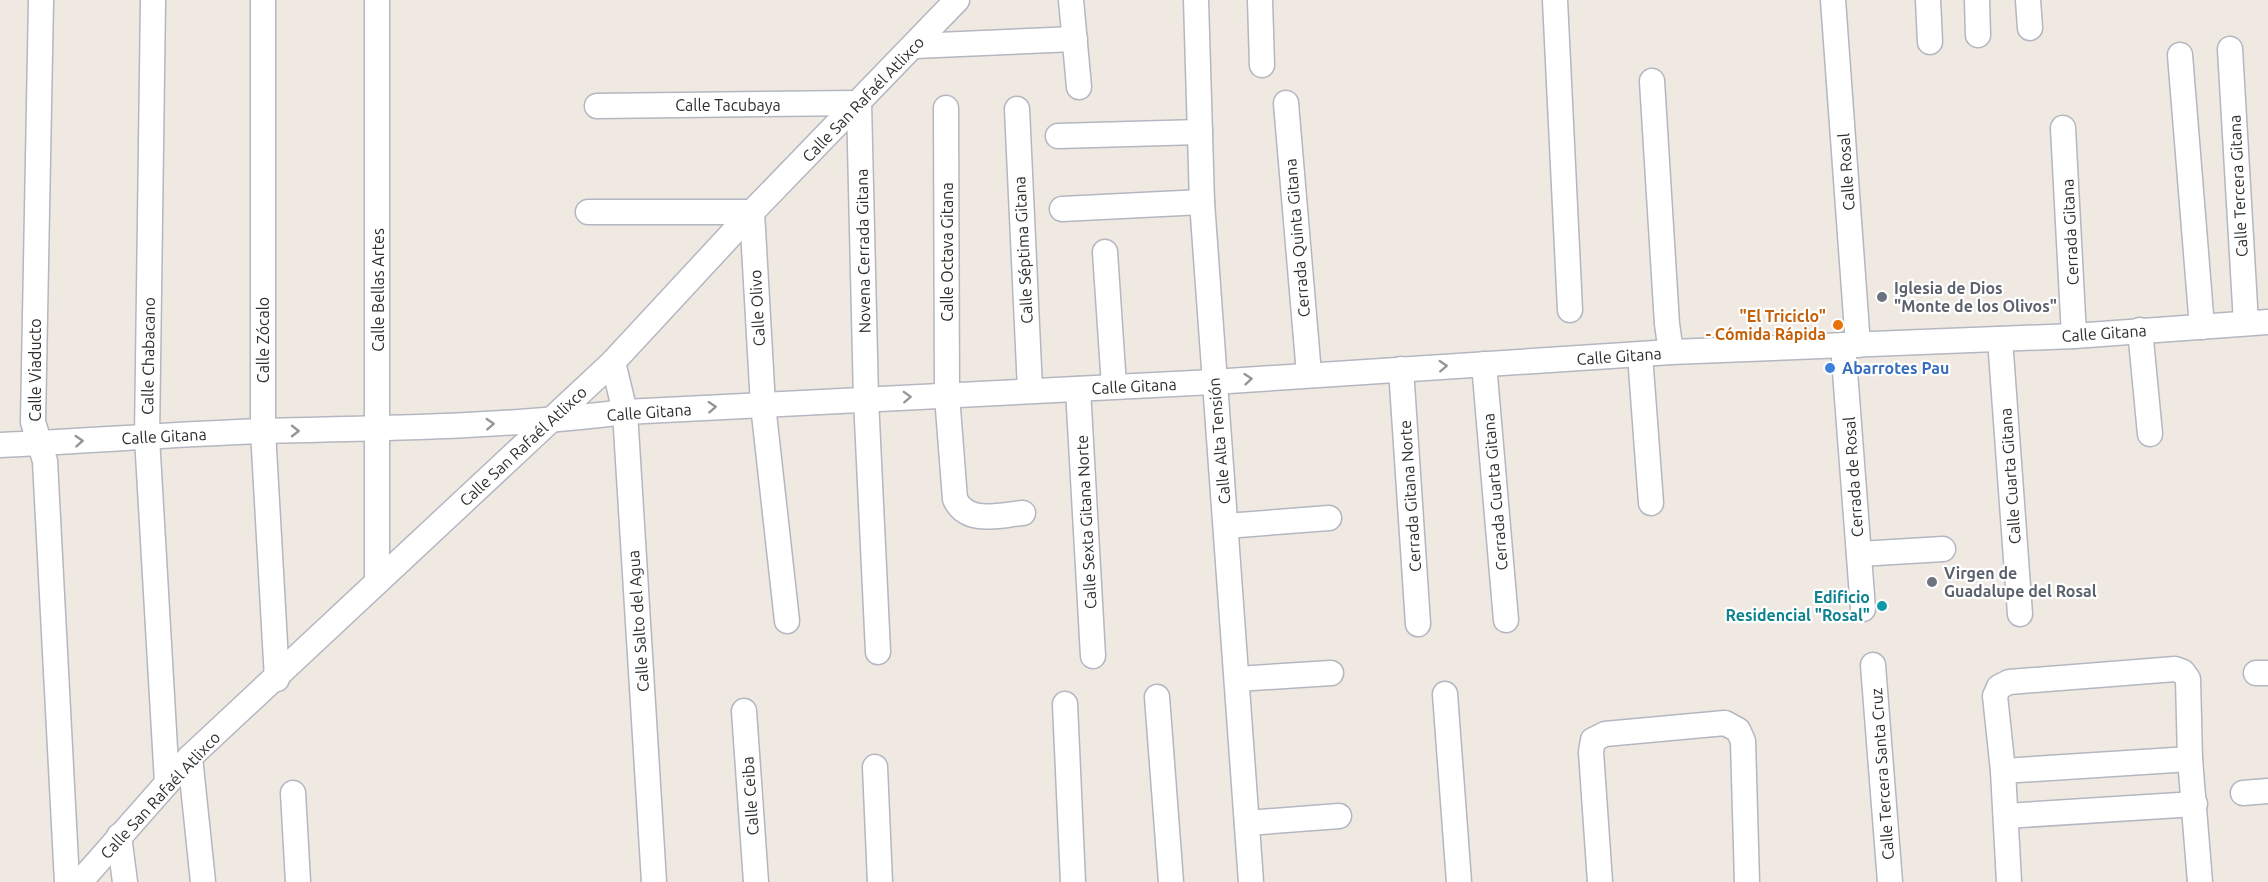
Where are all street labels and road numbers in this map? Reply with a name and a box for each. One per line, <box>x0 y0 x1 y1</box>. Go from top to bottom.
street label: Calle San Rafaél Atlixco <box>799 33 927 165</box>
street label: Calle Tacubaya <box>675 96 781 114</box>
street label: Calle Tercera Gitana <box>2225 114 2251 258</box>
street label: Calle Rosal <box>1834 133 1858 211</box>
street label: Cerrada Quinta Gitana <box>1281 158 1313 318</box>
street label: Novena Cerrada Gitana <box>853 168 873 334</box>
street label: Calle Séptima Gitana <box>1010 176 1036 324</box>
street label: Cerrada Gitana <box>2058 178 2082 286</box>
street label: Calle Octava Gitana <box>938 182 956 322</box>
street label: Calle Bellas Artes <box>369 228 387 352</box>
street label: Calle Olivo <box>746 269 768 347</box>
street label: Calle Chabacano <box>138 297 158 415</box>
street label: Calle Zócalo <box>254 297 272 383</box>
street label: Calle Viaducto <box>26 318 44 422</box>
street label: Calle Gitana <box>2061 321 2147 345</box>
street label: Calle Gitana <box>1576 344 1662 368</box>
street label: Calle Gitana <box>1091 375 1177 397</box>
street label: Calle Alta Tensión <box>1204 377 1234 505</box>
street label: Calle San Rafaél Atlixco <box>456 382 590 510</box>
street label: Calle Gitana <box>606 400 692 424</box>
street label: Calle Cuarta Gitana <box>1996 407 2024 545</box>
street label: Cerrada Cuarta Gitana <box>1479 413 1511 571</box>
street label: Cerrada de Rosal <box>1840 416 1866 538</box>
street label: Cerrada Gitana Norte <box>1396 419 1424 573</box>
street label: Calle Gitana <box>121 425 207 447</box>
street label: Calle Sexta Gitana Norte <box>1072 434 1100 610</box>
street label: Calle Salto del Agua <box>624 550 652 692</box>
street label: Calle Tercera Santa Cruz <box>1867 687 1897 861</box>
street label: Calle San Rafaél Atlixco <box>96 728 224 862</box>
street label: Calle Ceiba <box>738 756 762 836</box>

